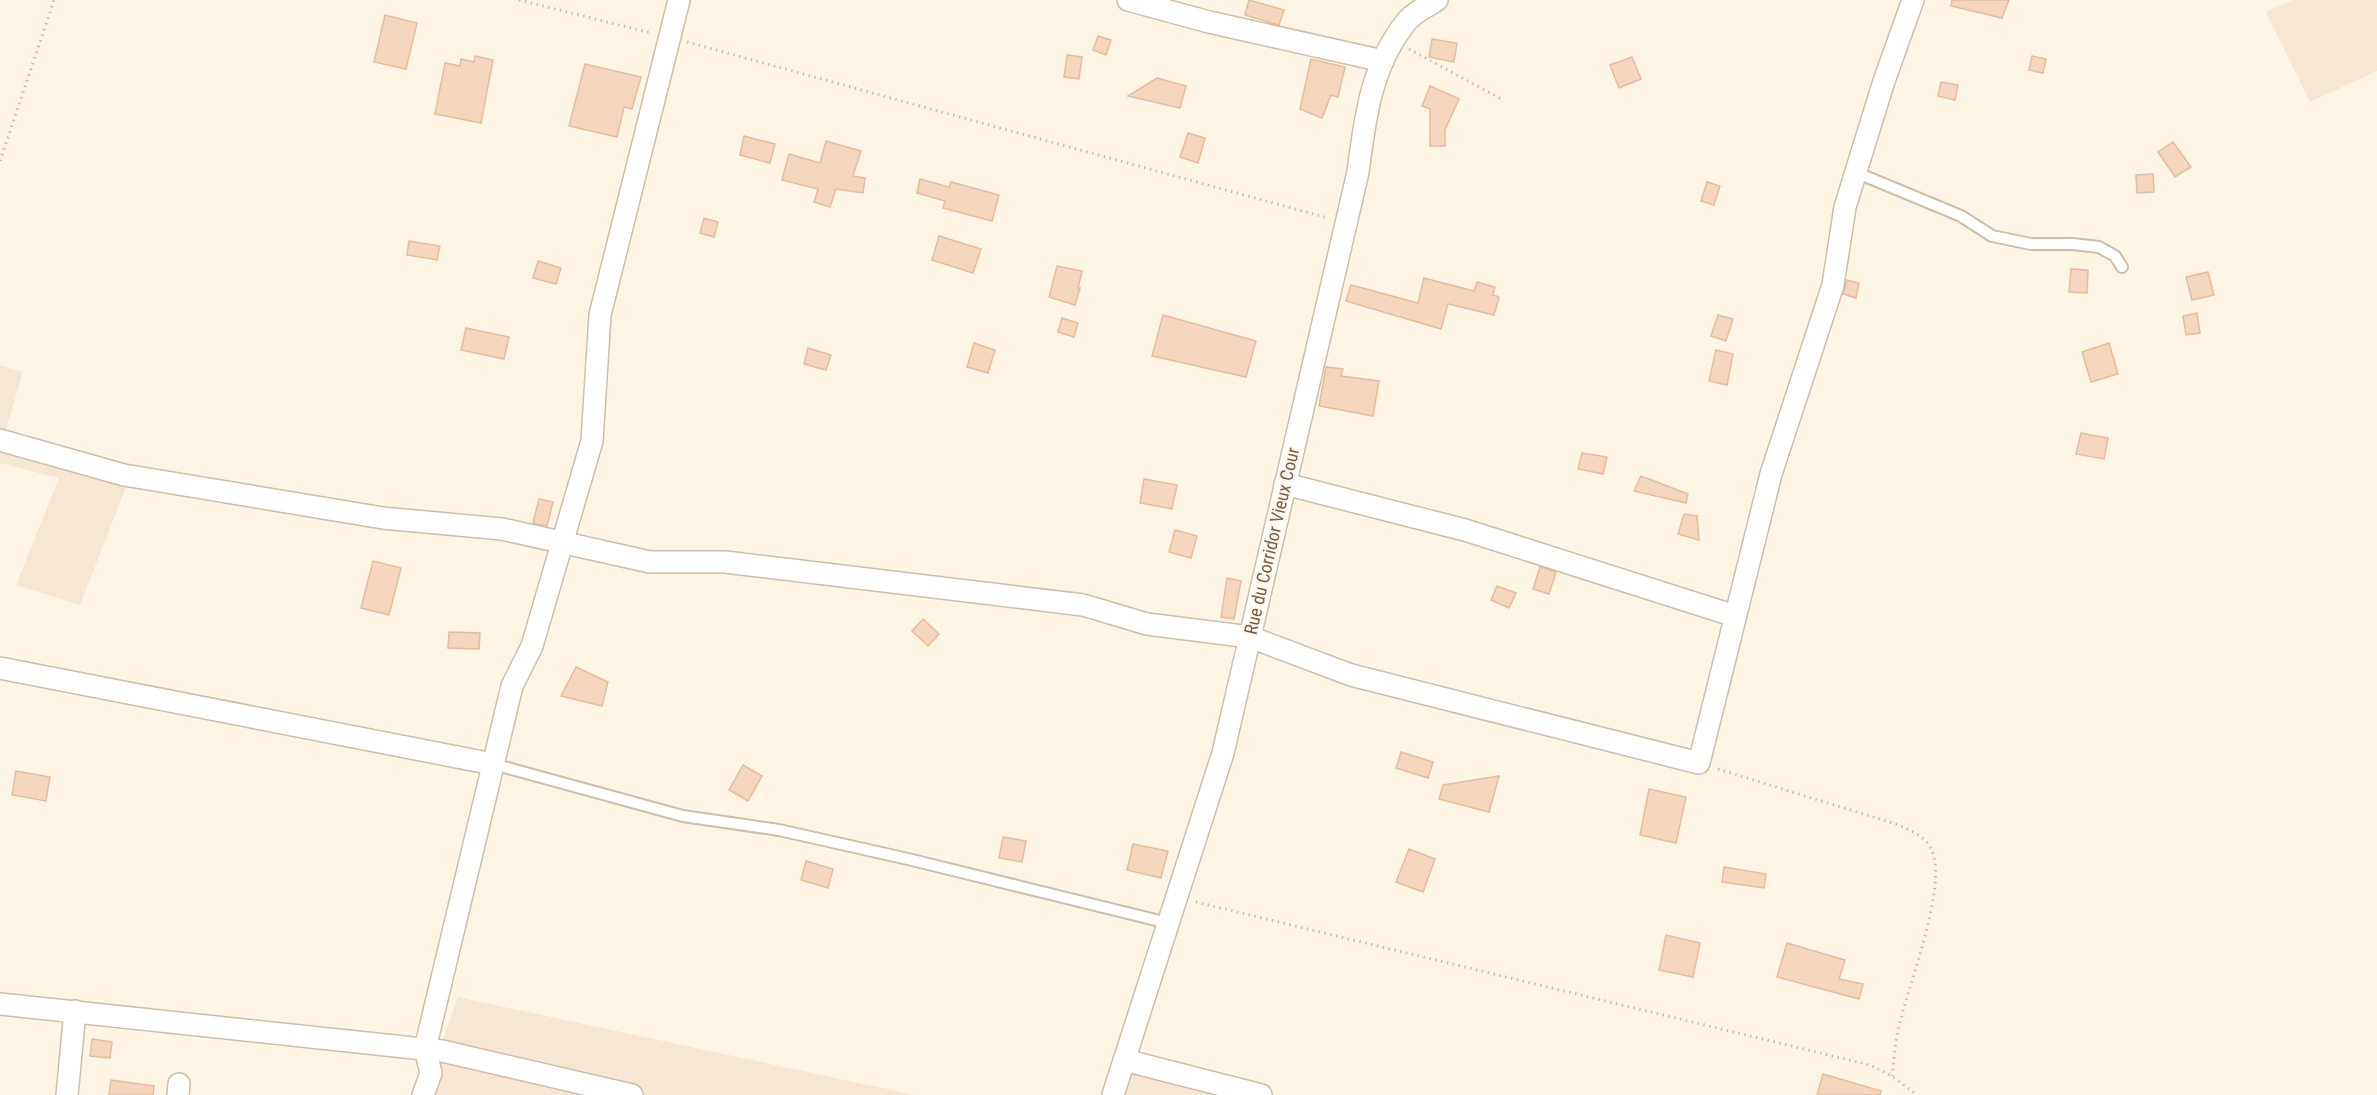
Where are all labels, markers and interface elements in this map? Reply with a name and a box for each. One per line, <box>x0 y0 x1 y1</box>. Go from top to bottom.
street label: Rue du Corridor Vieux Cour <box>1240 445 1303 636</box>

